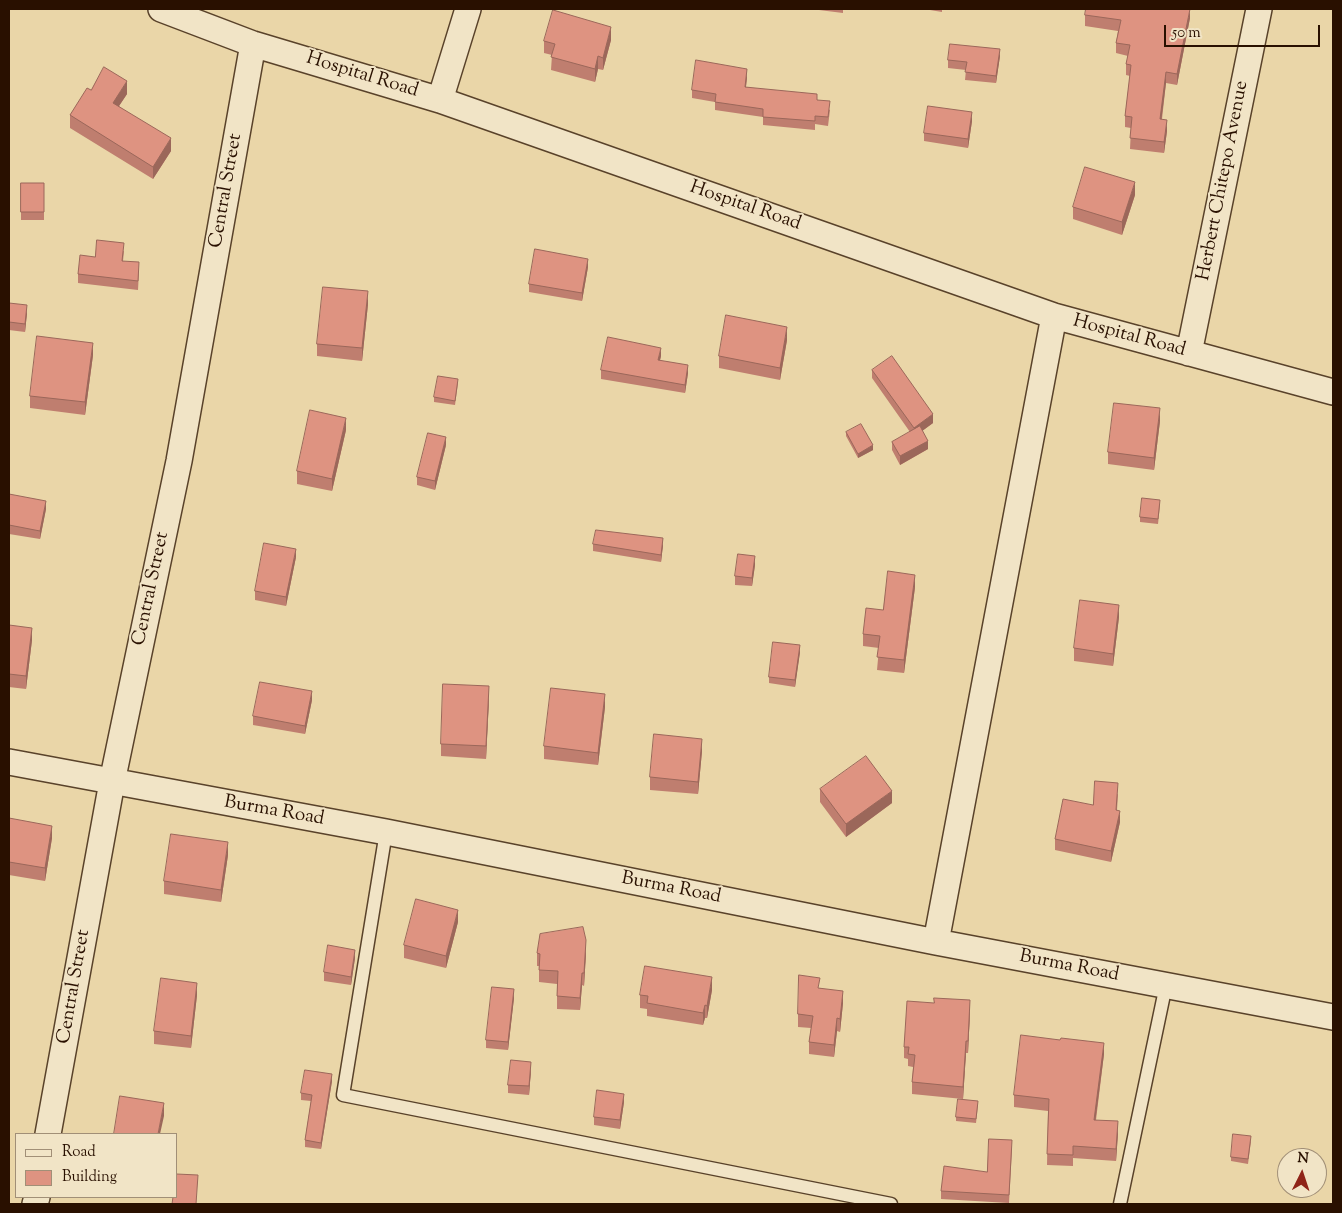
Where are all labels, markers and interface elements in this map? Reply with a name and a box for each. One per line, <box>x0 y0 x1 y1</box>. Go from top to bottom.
scale bar <box>1167 15 1323 47</box>
text: 50 m <box>1172 23 1201 44</box>
street label: Hospital Road <box>303 48 421 104</box>
street label: Herbert Chitepo Avenue <box>1193 79 1255 283</box>
street label: Central Street <box>206 132 248 250</box>
street label: Hospital Road <box>686 177 804 237</box>
street label: Hospital Road <box>1070 311 1188 363</box>
street label: Central Street <box>129 530 175 648</box>
street label: Burma Road <box>222 792 326 832</box>
street label: Burma Road <box>619 868 723 910</box>
street label: Central Street <box>54 928 96 1046</box>
street label: Burma Road <box>1017 946 1121 988</box>
legend <box>15 1133 178 1198</box>
text: Road <box>62 1142 96 1163</box>
north arrow <box>1277 1148 1327 1198</box>
text: N <box>1297 1149 1309 1169</box>
text: Building <box>62 1167 117 1188</box>

